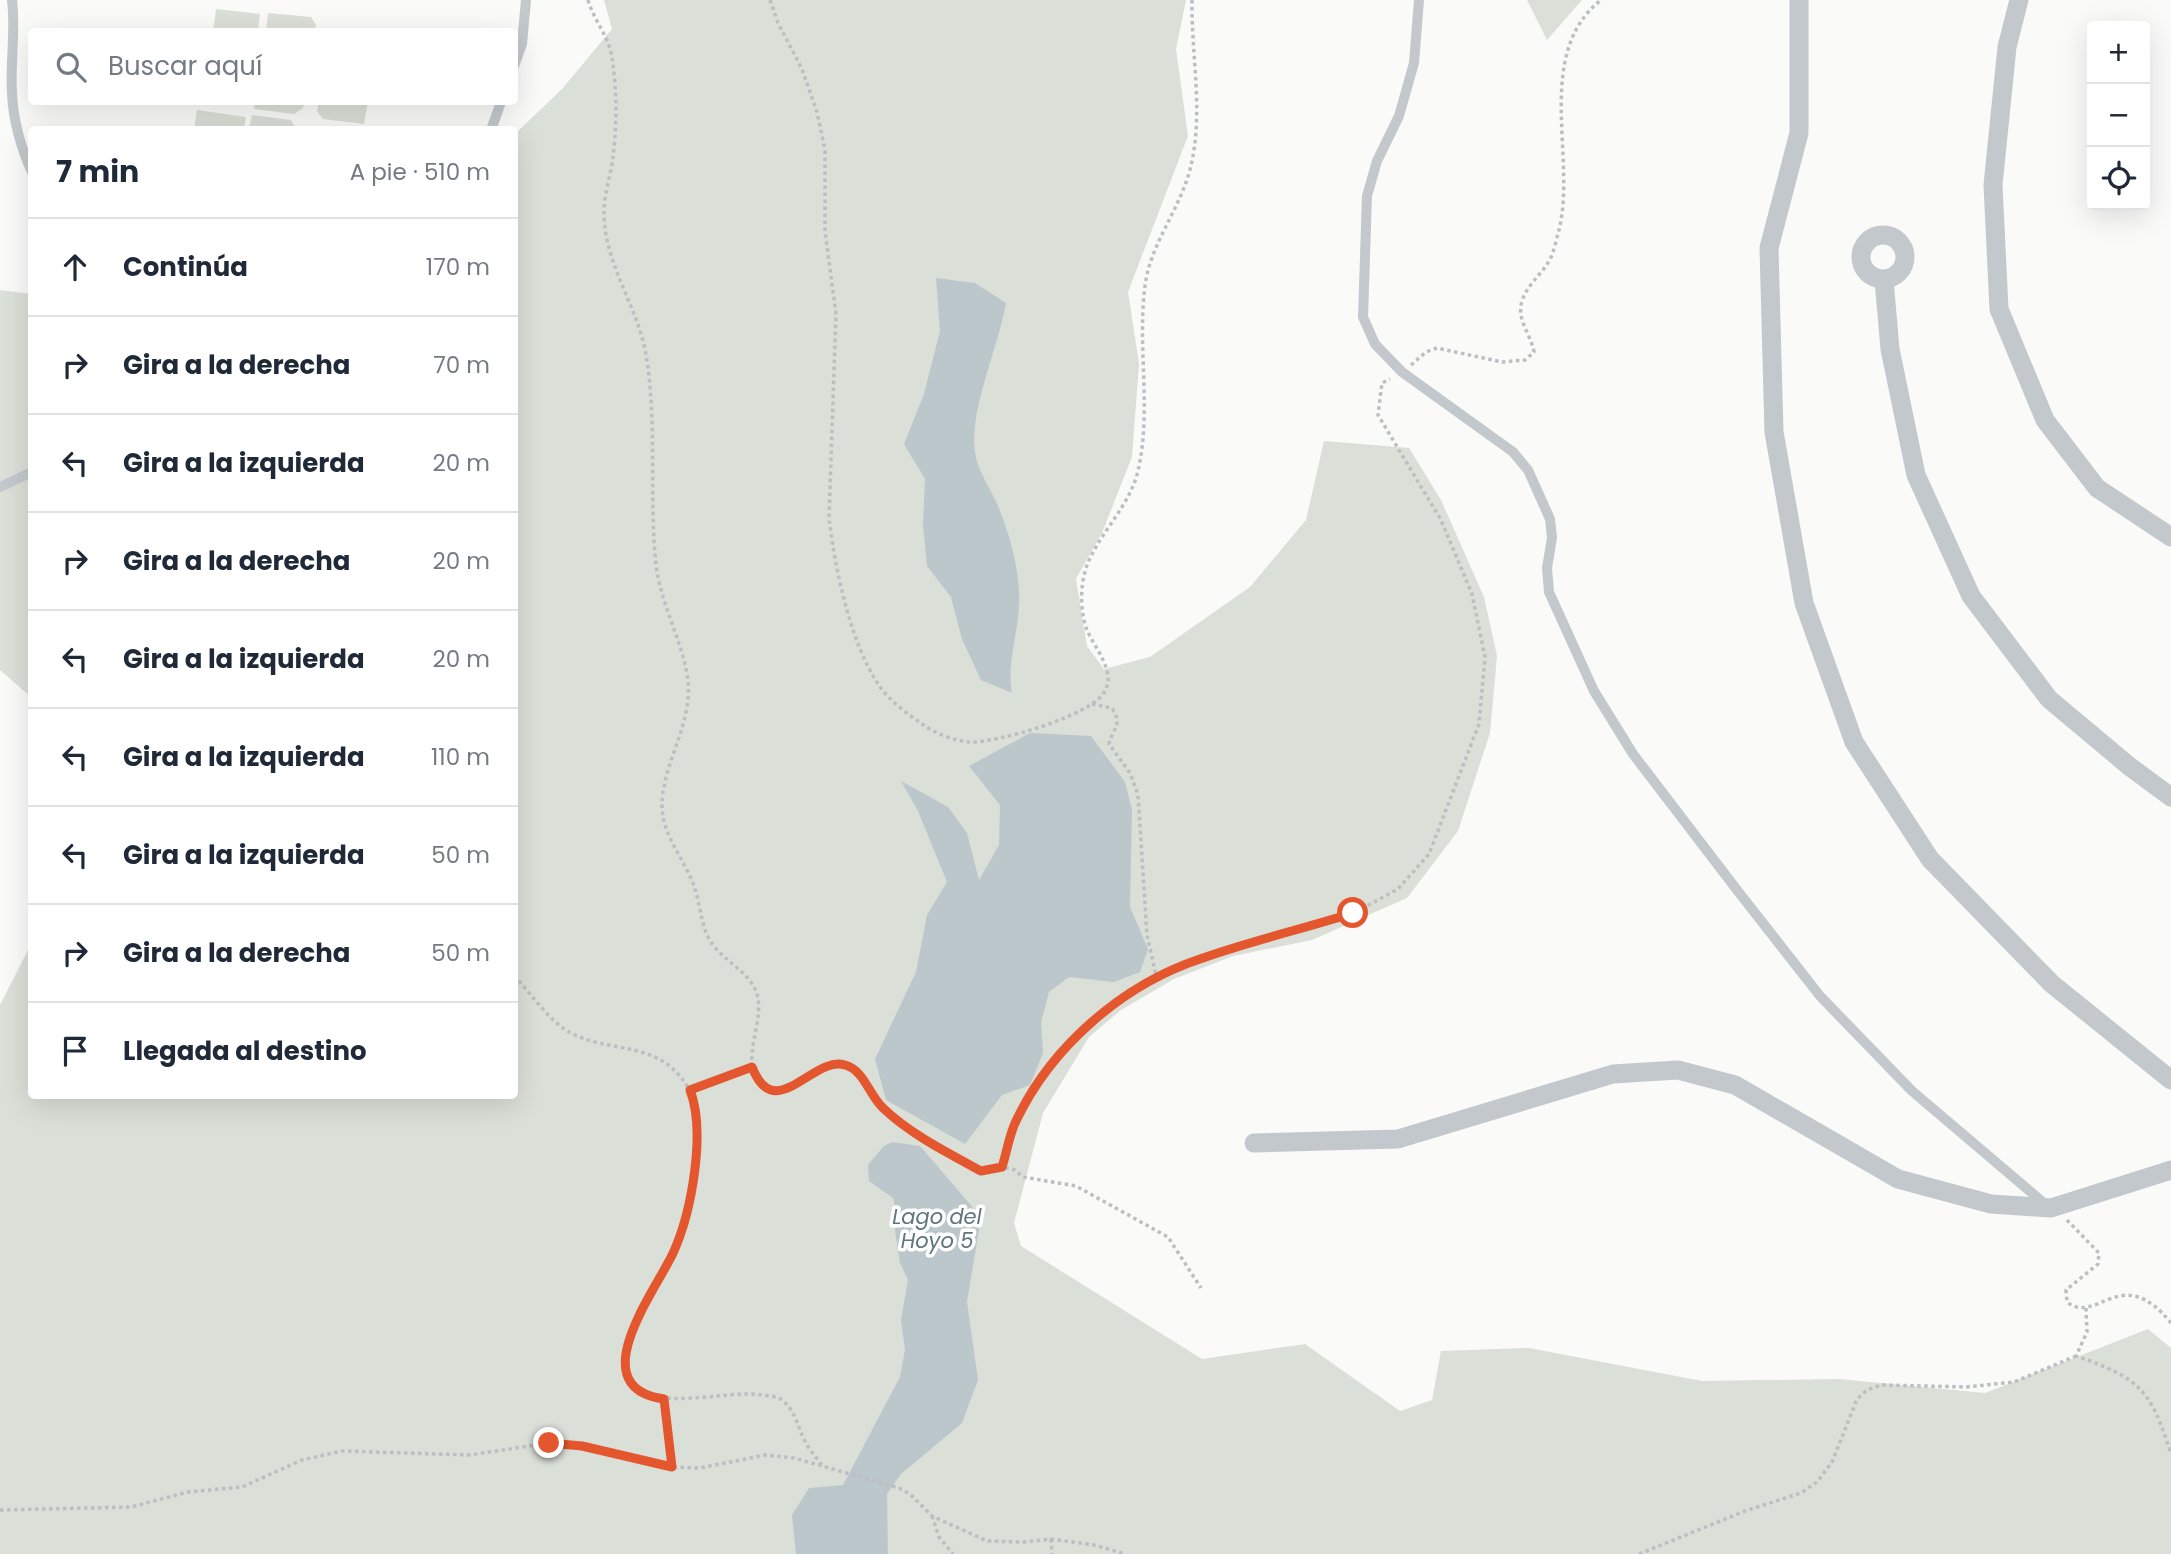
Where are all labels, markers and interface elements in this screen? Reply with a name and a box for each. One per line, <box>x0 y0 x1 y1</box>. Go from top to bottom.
map controls <box>2087 21 2150 210</box>
button: + <box>2087 21 2150 84</box>
search box <box>28 28 518 105</box>
icon: search <box>52 48 90 86</box>
text: Buscar aquí <box>108 48 262 84</box>
button: − <box>2087 84 2150 147</box>
button: locate <box>2087 147 2150 210</box>
text: 7 min <box>56 150 139 193</box>
text: A pie · 510 m <box>350 156 490 188</box>
icon: ahead <box>56 248 94 286</box>
text: Continúa <box>123 249 248 285</box>
text: 170 m <box>426 251 490 283</box>
icon: right <box>56 346 94 384</box>
text: Gira a la derecha <box>123 347 351 383</box>
text: 70 m <box>433 349 490 381</box>
icon: left <box>56 444 94 482</box>
text: Gira a la izquierda <box>123 445 365 481</box>
text: 20 m <box>432 447 490 479</box>
icon: right <box>56 542 94 580</box>
text: Gira a la derecha <box>123 543 351 579</box>
text: 20 m <box>432 545 490 577</box>
icon: left <box>56 640 94 678</box>
text: Gira a la izquierda <box>123 641 365 677</box>
text: 20 m <box>432 643 490 675</box>
icon: left <box>56 738 94 776</box>
text: Gira a la izquierda <box>123 739 365 775</box>
text: 110 m <box>431 741 490 773</box>
icon: left <box>56 836 94 874</box>
text: Gira a la izquierda <box>123 837 365 873</box>
text: 50 m <box>431 839 490 871</box>
route start <box>1337 897 1368 928</box>
icon: right <box>56 934 94 972</box>
text: Gira a la derecha <box>123 935 351 971</box>
text: 50 m <box>431 937 490 969</box>
icon: arrive <box>56 1032 94 1070</box>
text: Llegada al destino <box>123 1033 367 1069</box>
water label: Lago del Hoyo 5 <box>892 1202 983 1255</box>
route end <box>533 1427 564 1458</box>

